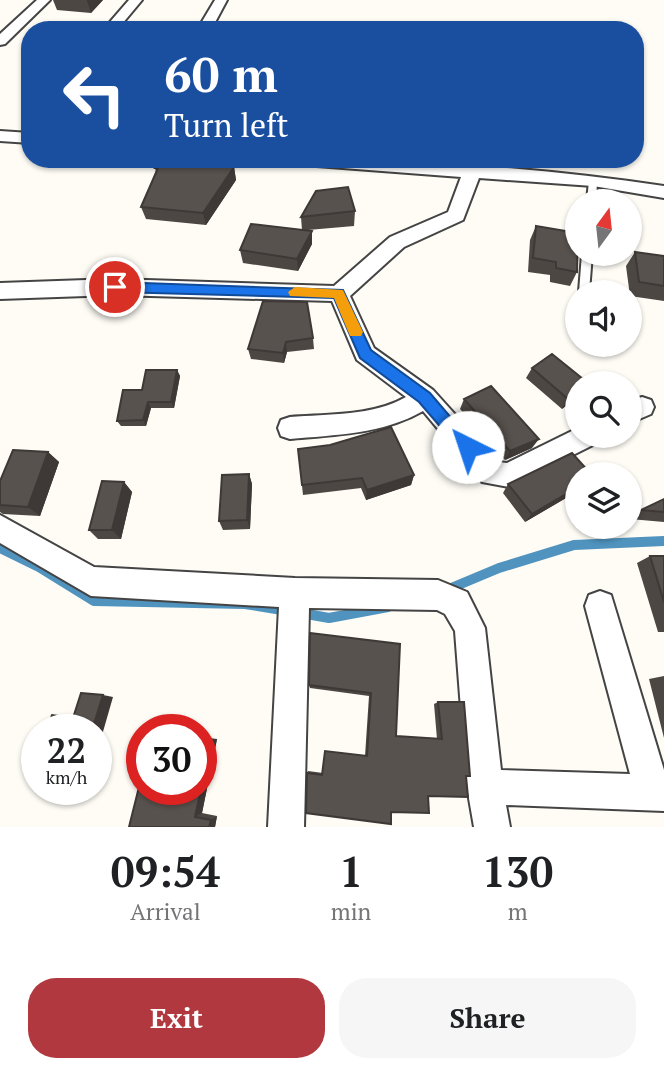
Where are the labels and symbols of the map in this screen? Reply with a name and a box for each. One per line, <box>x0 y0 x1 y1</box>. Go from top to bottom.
north arrow <box>565 189 642 266</box>
pin <box>85 257 145 317</box>
position arrow <box>431 410 505 484</box>
speed limit sign: 30 <box>126 714 217 805</box>

